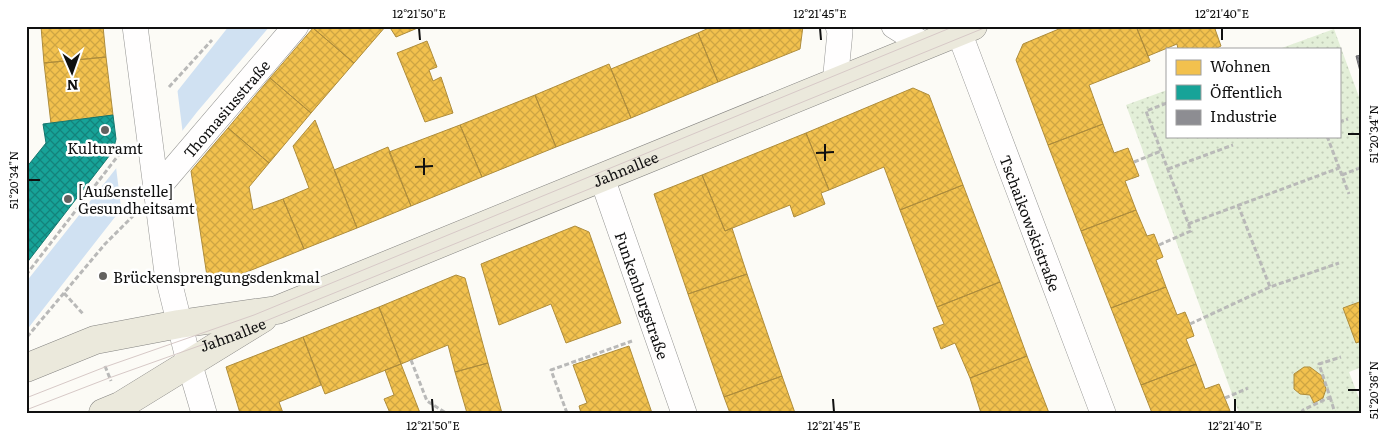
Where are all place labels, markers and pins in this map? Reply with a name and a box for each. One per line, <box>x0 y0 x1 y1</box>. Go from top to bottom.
marker: Kulturamt <box>99 124 111 136</box>
place label: Kulturamt <box>67 136 143 159</box>
place label: [Außenstelle] Gesundheitsamt <box>78 179 195 219</box>
marker: [Außenstelle] Gesundheitsamt <box>62 193 74 205</box>
place label: Brückensprengungsdenkmal <box>113 265 320 288</box>
marker: Brückensprengungsdenkmal <box>97 270 109 282</box>

